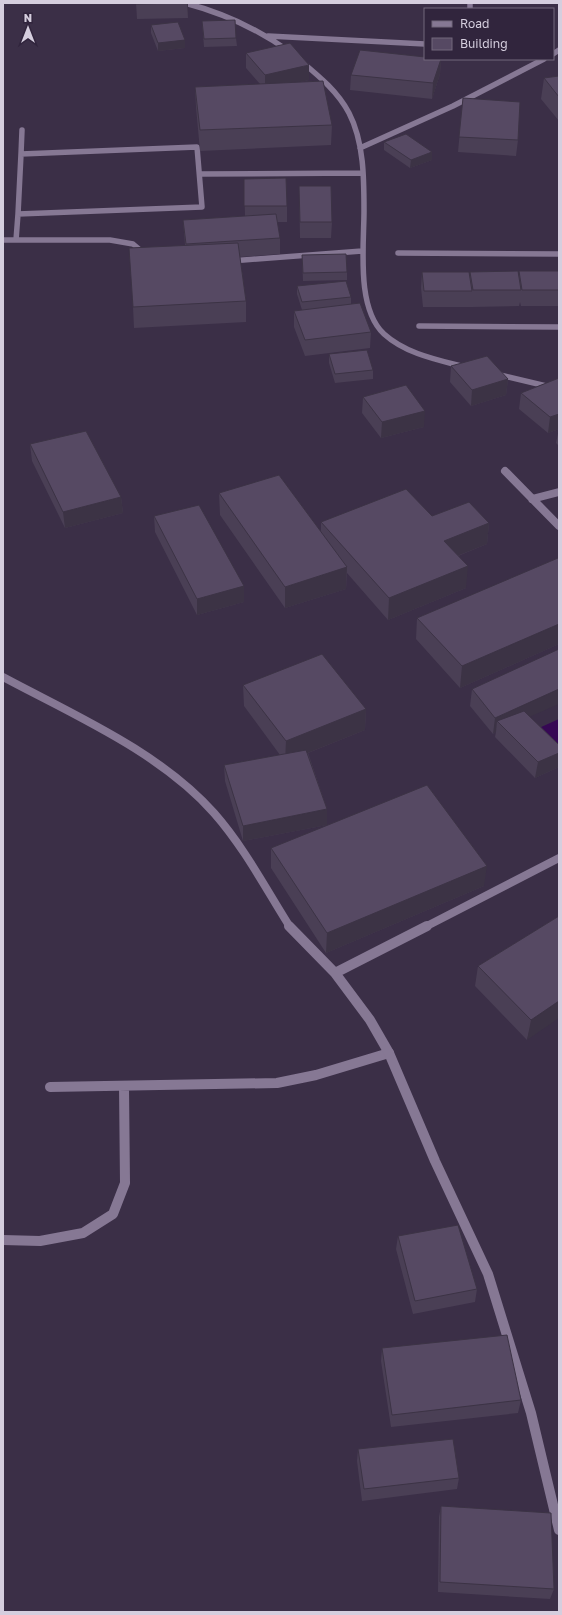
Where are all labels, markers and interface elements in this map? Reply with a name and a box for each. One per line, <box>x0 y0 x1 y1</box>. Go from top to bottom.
north arrow <box>8 8 48 48</box>
legend <box>424 8 554 60</box>
text: N <box>24 11 32 24</box>
text: Road <box>460 16 489 31</box>
text: Building <box>460 36 508 51</box>

